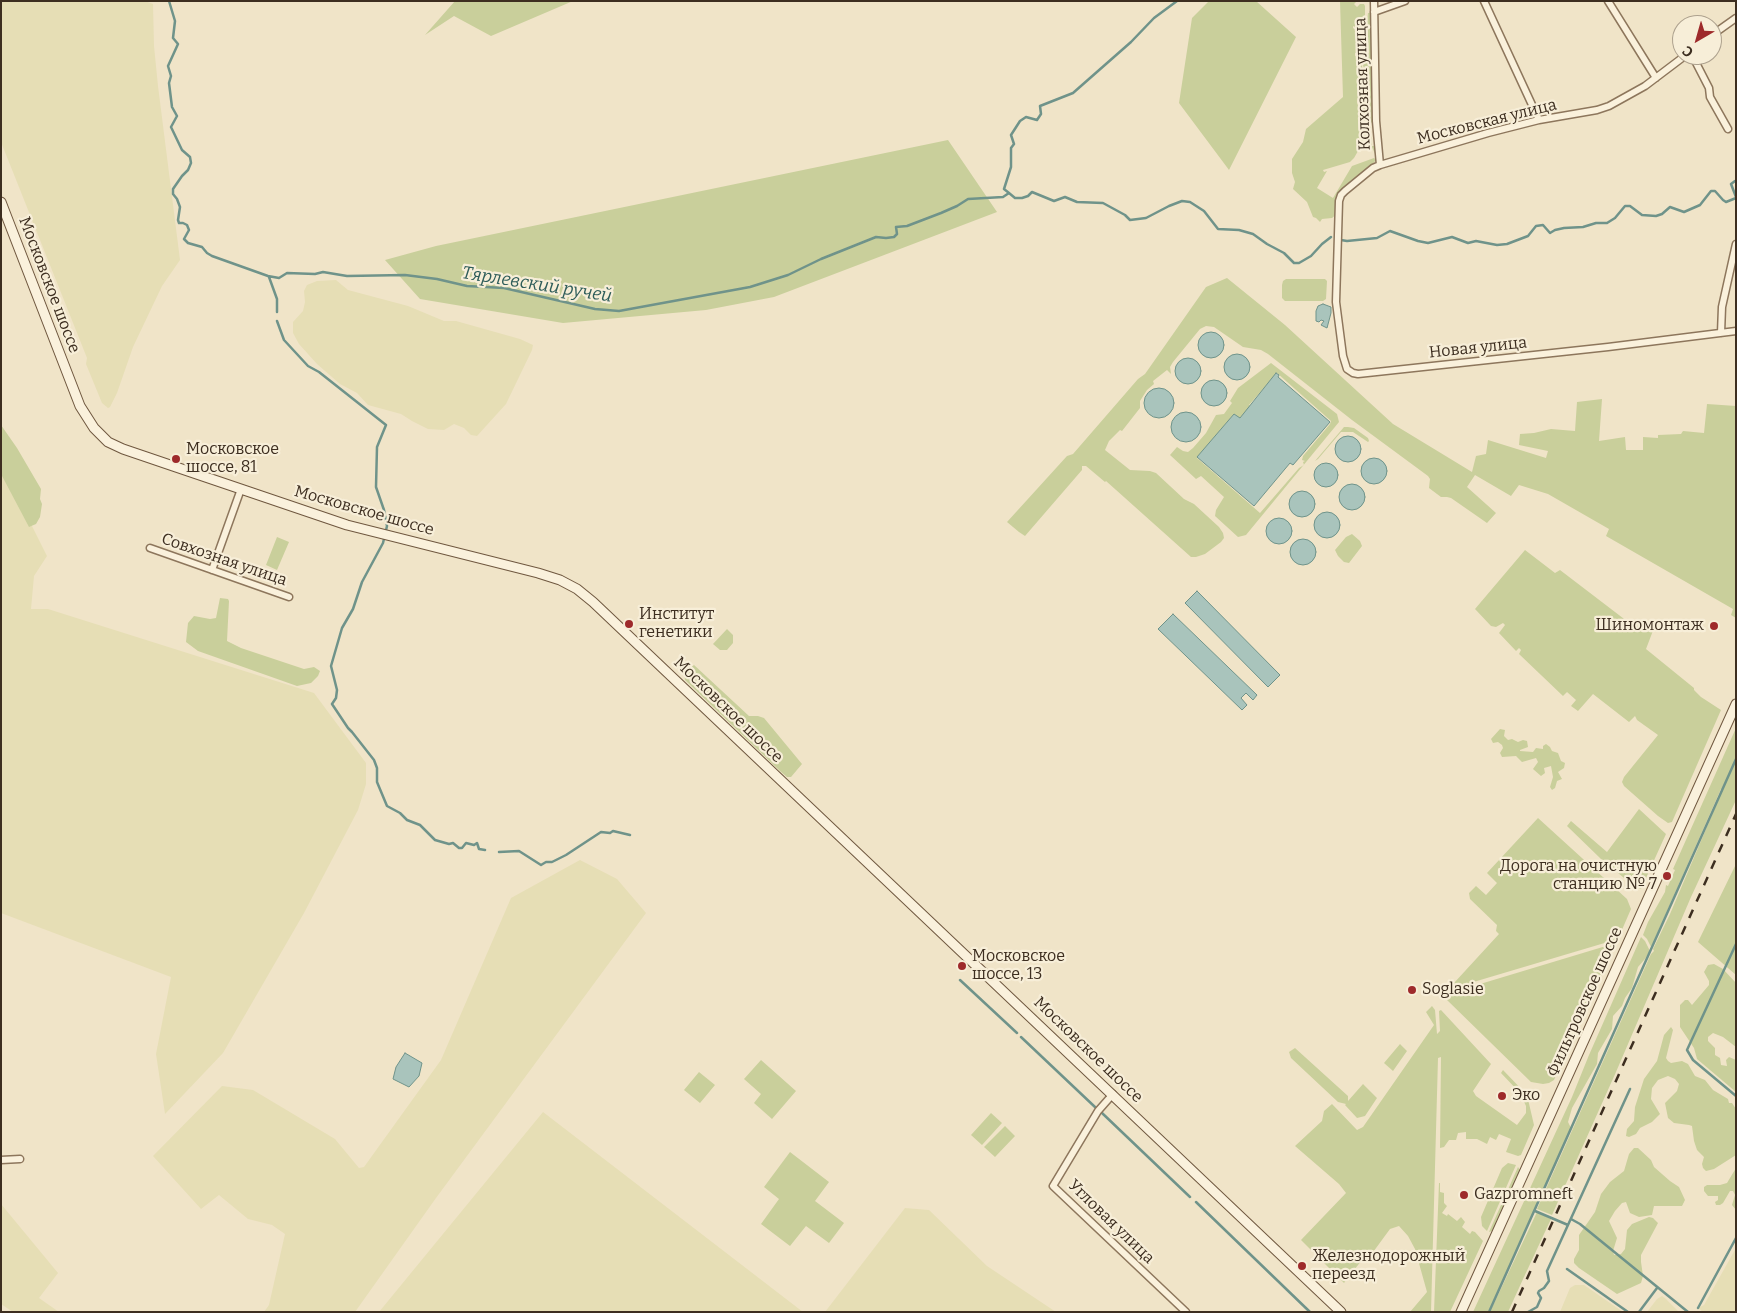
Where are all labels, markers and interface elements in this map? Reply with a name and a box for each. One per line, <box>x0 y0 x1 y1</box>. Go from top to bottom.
north arrow <box>1672 15 1722 65</box>
street label: Колхозная улица <box>1351 17 1375 151</box>
text: С <box>1679 42 1697 61</box>
street label: Московская улица <box>1415 95 1559 149</box>
street label: Московское шоссе <box>14 214 84 356</box>
water label: Тярлевский ручей <box>460 262 614 308</box>
street label: Новая улица <box>1428 333 1528 363</box>
place label: Московское шоссе, 81 <box>186 440 279 478</box>
marker: Московское шоссе, 81 <box>170 453 182 465</box>
street label: Московское шоссе <box>292 482 436 540</box>
street label: Совхозная улица <box>159 530 289 590</box>
place label: Институт генетики <box>639 605 714 643</box>
place label: Шиномонтаж <box>1595 616 1704 636</box>
marker: Институт генетики <box>623 618 635 630</box>
marker: Шиномонтаж <box>1708 620 1720 632</box>
street label: Московское шоссе <box>669 653 787 767</box>
place label: Дорога на очистную станцию № 7 <box>1500 857 1657 895</box>
marker: Дорога на очистную станцию № 7 <box>1661 870 1673 882</box>
street label: Фильтровское шоссе <box>1543 924 1627 1080</box>
place label: Московское шоссе, 13 <box>972 947 1065 985</box>
marker: Московское шоссе, 13 <box>956 960 968 972</box>
place label: Soglasie <box>1422 980 1484 1000</box>
marker: Soglasie <box>1406 984 1418 996</box>
street label: Московское шоссе <box>1029 993 1147 1107</box>
place label: Эко <box>1512 1086 1540 1106</box>
marker: Эко <box>1496 1090 1508 1102</box>
street label: Угловая улица <box>1064 1176 1158 1268</box>
place label: Gazpromneft <box>1474 1185 1573 1205</box>
marker: Gazpromneft <box>1458 1189 1470 1201</box>
place label: Железнодорожный переезд <box>1312 1247 1465 1285</box>
marker: Железнодорожный переезд <box>1296 1260 1308 1272</box>

